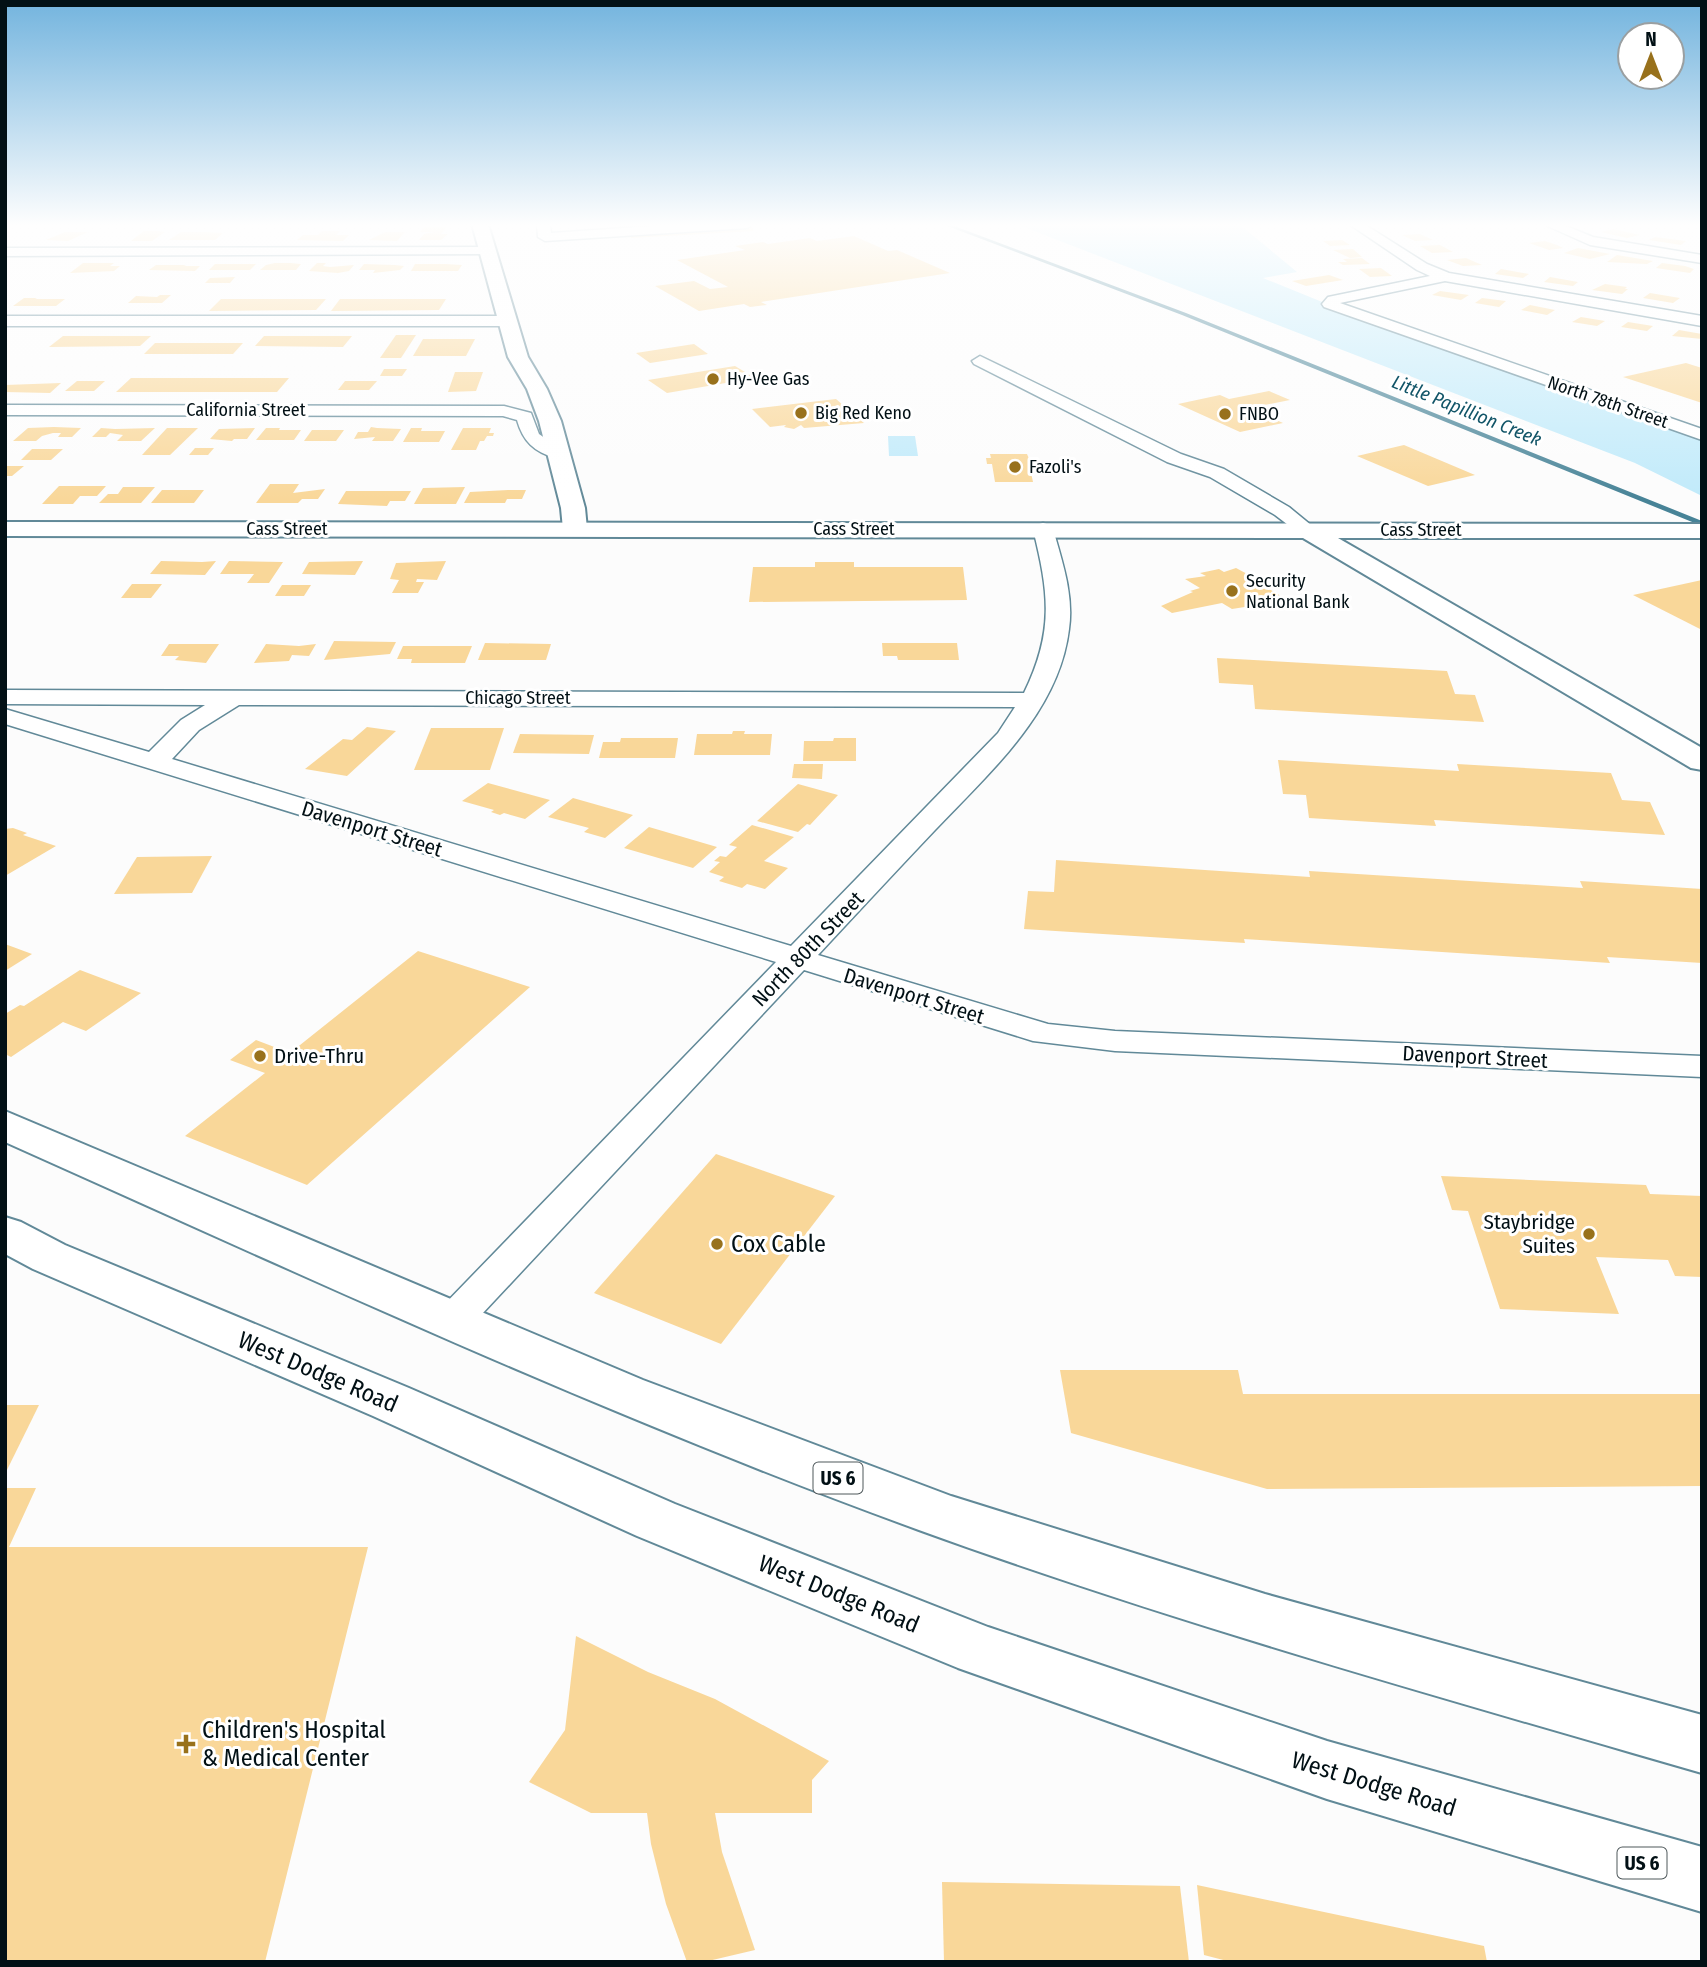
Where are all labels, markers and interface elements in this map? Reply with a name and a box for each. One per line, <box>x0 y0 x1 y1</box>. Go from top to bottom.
north arrow <box>1616 21 1686 91</box>
text: N <box>1645 28 1657 51</box>
place label: Hy-Vee Gas <box>727 368 810 390</box>
water label: Little Papillion Creek <box>1389 370 1545 451</box>
marker: Hy-Vee Gas <box>705 371 721 387</box>
street label: North 78th Street <box>1545 371 1671 433</box>
street label: California Street <box>186 399 306 421</box>
place label: Big Red Keno <box>815 402 912 424</box>
place label: FNBO <box>1239 403 1279 425</box>
marker: Big Red Keno <box>793 405 809 421</box>
marker: FNBO <box>1217 406 1233 422</box>
place label: Fazoli's <box>1029 456 1082 478</box>
marker: Fazoli's <box>1007 459 1023 475</box>
street label: Cass Street <box>246 518 328 540</box>
street label: Cass Street <box>813 518 895 540</box>
street label: Cass Street <box>1380 519 1462 541</box>
place label: Security National Bank <box>1246 570 1350 613</box>
marker: Security National Bank <box>1224 583 1240 599</box>
street label: Chicago Street <box>465 687 571 709</box>
street label: Davenport Street <box>299 795 446 863</box>
street label: North 80th Street <box>747 886 870 1012</box>
street label: Davenport Street <box>841 962 988 1030</box>
street label: Davenport Street <box>1402 1040 1549 1074</box>
place label: Drive-Thru <box>274 1043 364 1069</box>
marker: Drive-Thru <box>252 1048 268 1064</box>
place label: Staybridge Suites <box>1484 1209 1575 1259</box>
marker: Staybridge Suites <box>1581 1226 1597 1242</box>
place label: Cox Cable <box>731 1230 826 1258</box>
marker: Cox Cable <box>709 1236 725 1252</box>
street label: West Dodge Road <box>234 1326 402 1418</box>
road number: US 6 <box>814 1462 862 1494</box>
street label: West Dodge Road <box>755 1549 923 1639</box>
place label: Children's Hospital & Medical Center <box>202 1716 386 1772</box>
marker: Children's Hospital & Medical Center <box>176 1734 196 1754</box>
street label: West Dodge Road <box>1288 1746 1460 1822</box>
road number: US 6 <box>1618 1848 1666 1879</box>

